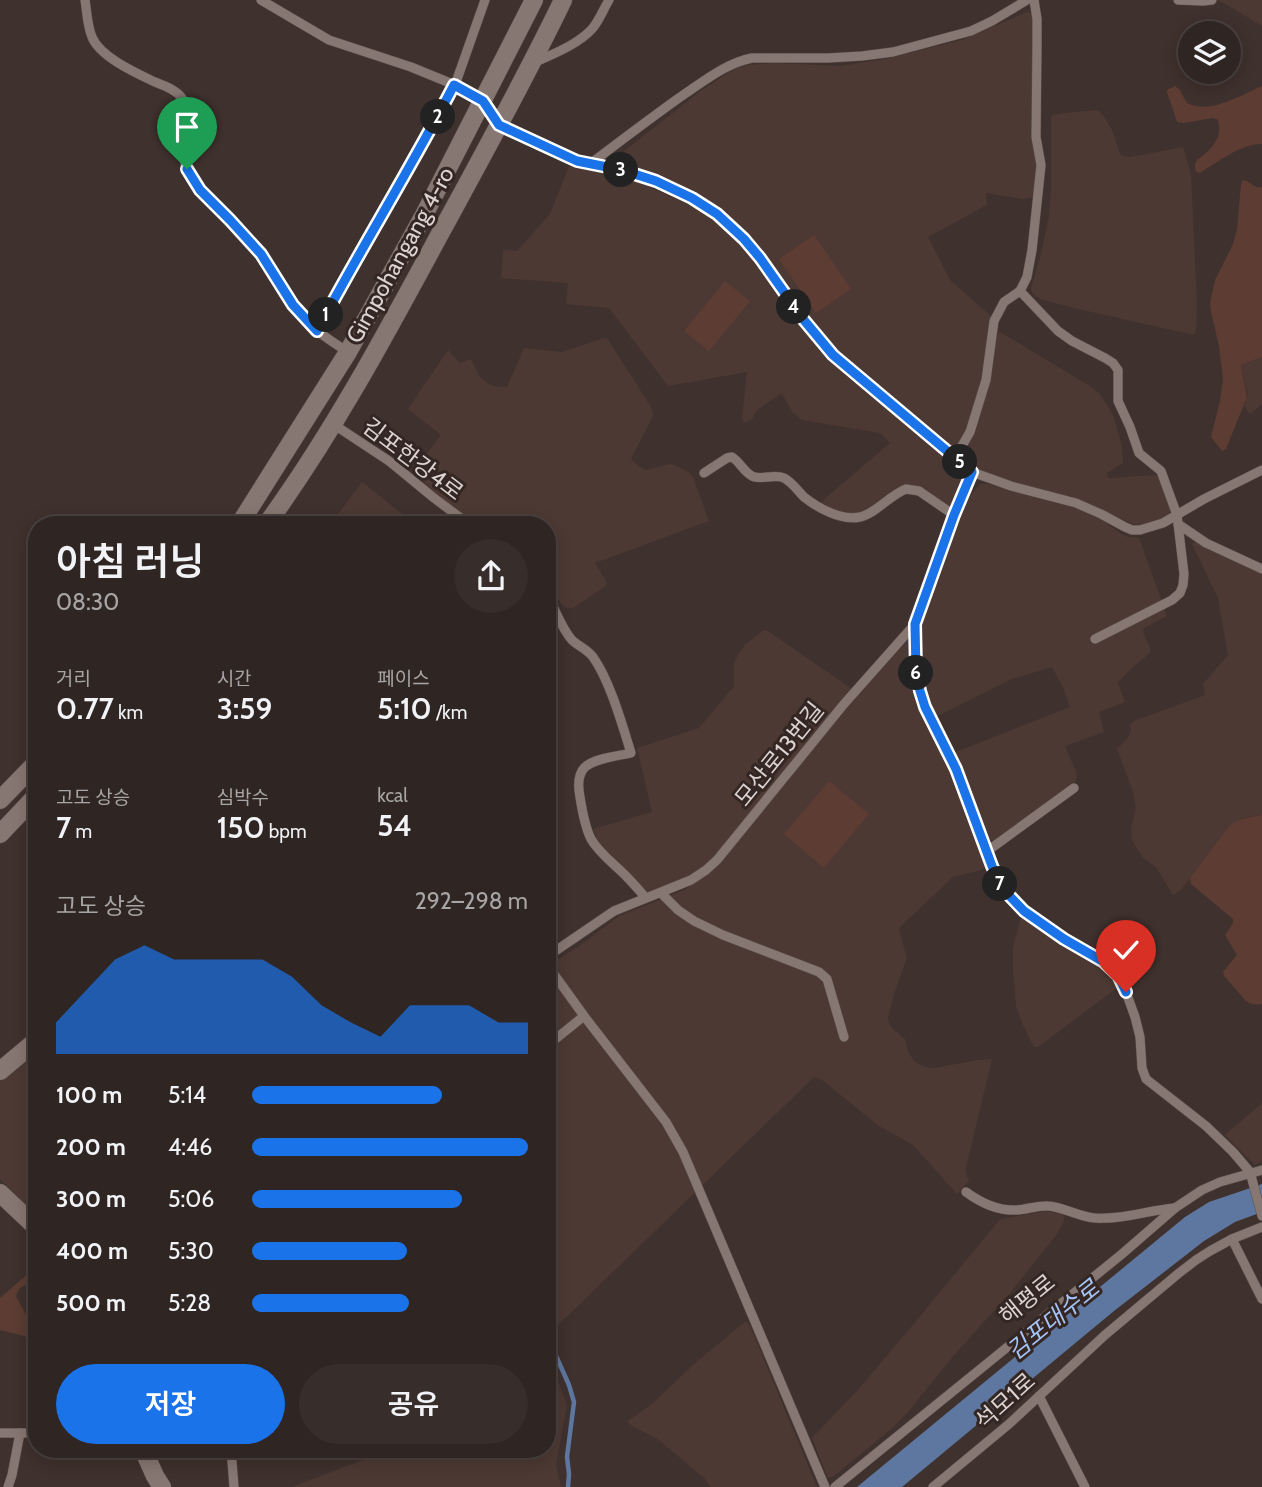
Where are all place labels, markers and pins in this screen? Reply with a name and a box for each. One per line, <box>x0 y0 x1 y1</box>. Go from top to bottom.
pin <box>157 97 217 169</box>
pin: 2 <box>420 100 456 134</box>
pin: 3 <box>604 152 638 188</box>
pin: 4 <box>776 290 812 324</box>
pin: 1 <box>308 298 344 332</box>
pin: 5 <box>942 444 978 480</box>
pin: 6 <box>898 656 934 690</box>
pin: 7 <box>982 866 1018 902</box>
pin <box>1096 920 1156 992</box>

